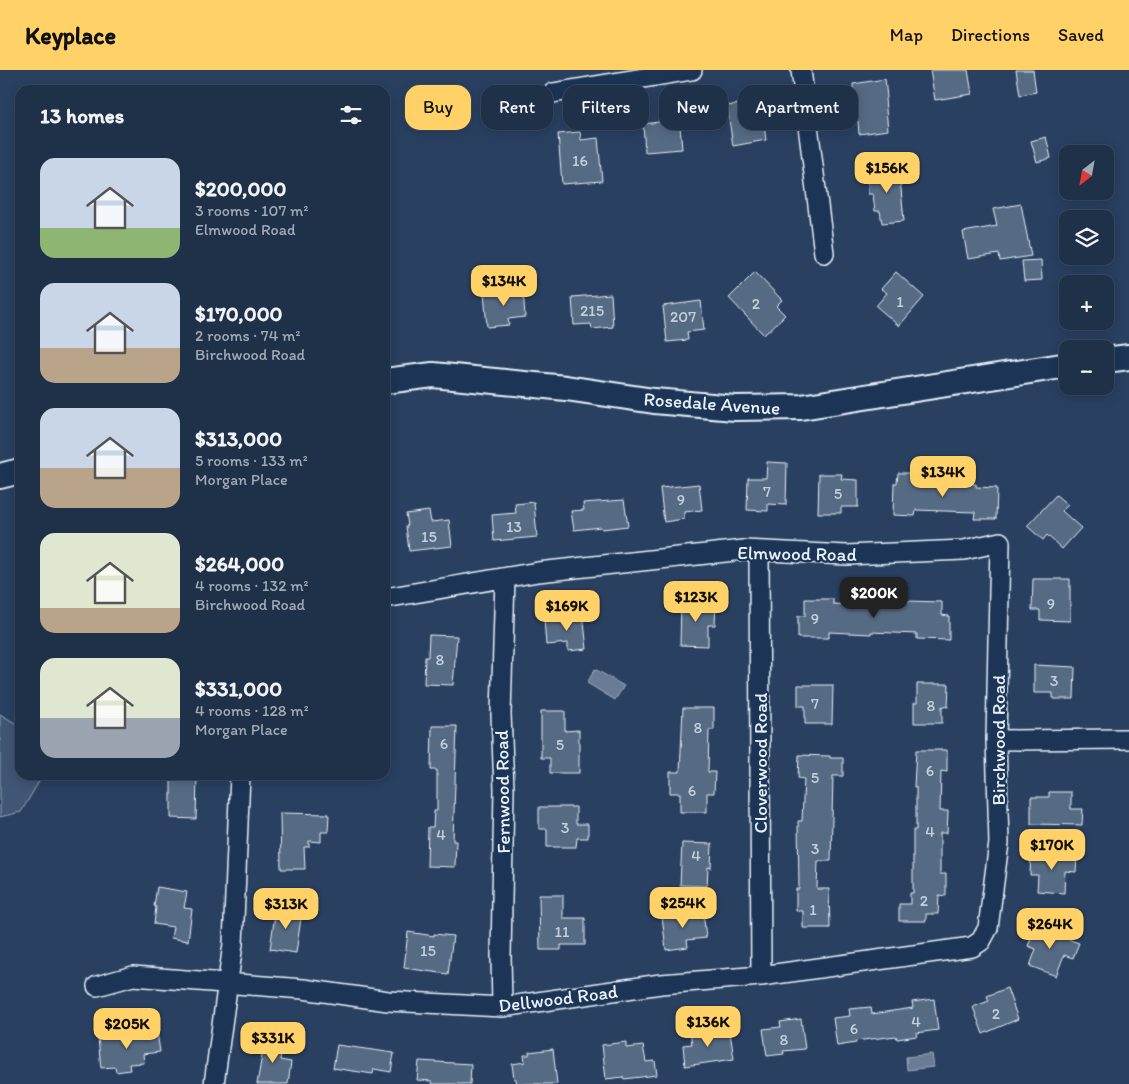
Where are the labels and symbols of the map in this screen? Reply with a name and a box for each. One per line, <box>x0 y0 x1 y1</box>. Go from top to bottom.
north arrow <box>1059 145 1114 200</box>
house number: 16 <box>572 151 588 170</box>
pin: $156K <box>852 152 922 194</box>
pin: $134K <box>469 264 539 307</box>
house number: 1 <box>896 292 904 311</box>
house number: 2 <box>752 294 761 313</box>
house number: 215 <box>580 301 604 320</box>
house number: 207 <box>670 307 696 326</box>
street label: Rosedale Avenue <box>643 387 781 420</box>
pin: $134K <box>908 456 978 498</box>
house number: 7 <box>763 482 771 501</box>
house number: 5 <box>834 484 842 503</box>
house number: 9 <box>677 490 685 509</box>
house number: 13 <box>506 517 522 536</box>
house number: 15 <box>421 527 437 546</box>
street label: Elmwood Road <box>737 541 857 566</box>
pin: $200K <box>839 576 909 619</box>
pin: $123K <box>661 580 731 623</box>
pin: $169K <box>532 590 602 632</box>
house number: 9 <box>1047 594 1055 613</box>
house number: 9 <box>811 609 819 628</box>
house number: 8 <box>436 650 445 669</box>
house number: 3 <box>1050 671 1059 690</box>
street label: Birchwood Road <box>987 674 1010 805</box>
street label: Cloverwood Road <box>749 692 772 833</box>
house number: 7 <box>811 694 819 713</box>
house number: 8 <box>927 696 936 715</box>
house number: 8 <box>694 718 703 737</box>
street label: Fernwood Road <box>490 730 515 854</box>
house number: 6 <box>440 734 448 753</box>
house number: 5 <box>556 735 564 754</box>
house number: 6 <box>926 761 934 780</box>
house number: 5 <box>811 768 819 787</box>
house number: 6 <box>688 781 696 800</box>
house number: 3 <box>561 818 570 837</box>
house number: 4 <box>925 822 935 841</box>
house number: 4 <box>436 825 446 844</box>
pin: $170K <box>1017 828 1087 871</box>
house number: 3 <box>811 839 820 858</box>
house number: 4 <box>691 846 701 865</box>
pin: $254K <box>648 886 718 929</box>
pin: $313K <box>251 888 321 930</box>
house number: 2 <box>920 891 929 910</box>
house number: 1 <box>809 900 817 919</box>
pin: $264K <box>1015 908 1085 950</box>
house number: 11 <box>555 922 570 941</box>
house number: 15 <box>420 941 436 960</box>
street label: Dellwood Road <box>497 980 619 1017</box>
house number: 2 <box>992 1004 1001 1023</box>
pin: $136K <box>673 1006 743 1048</box>
pin: $205K <box>92 1008 162 1050</box>
house number: 4 <box>911 1012 921 1031</box>
house number: 6 <box>850 1019 858 1038</box>
pin: $331K <box>238 1022 308 1064</box>
house number: 8 <box>780 1030 789 1049</box>

